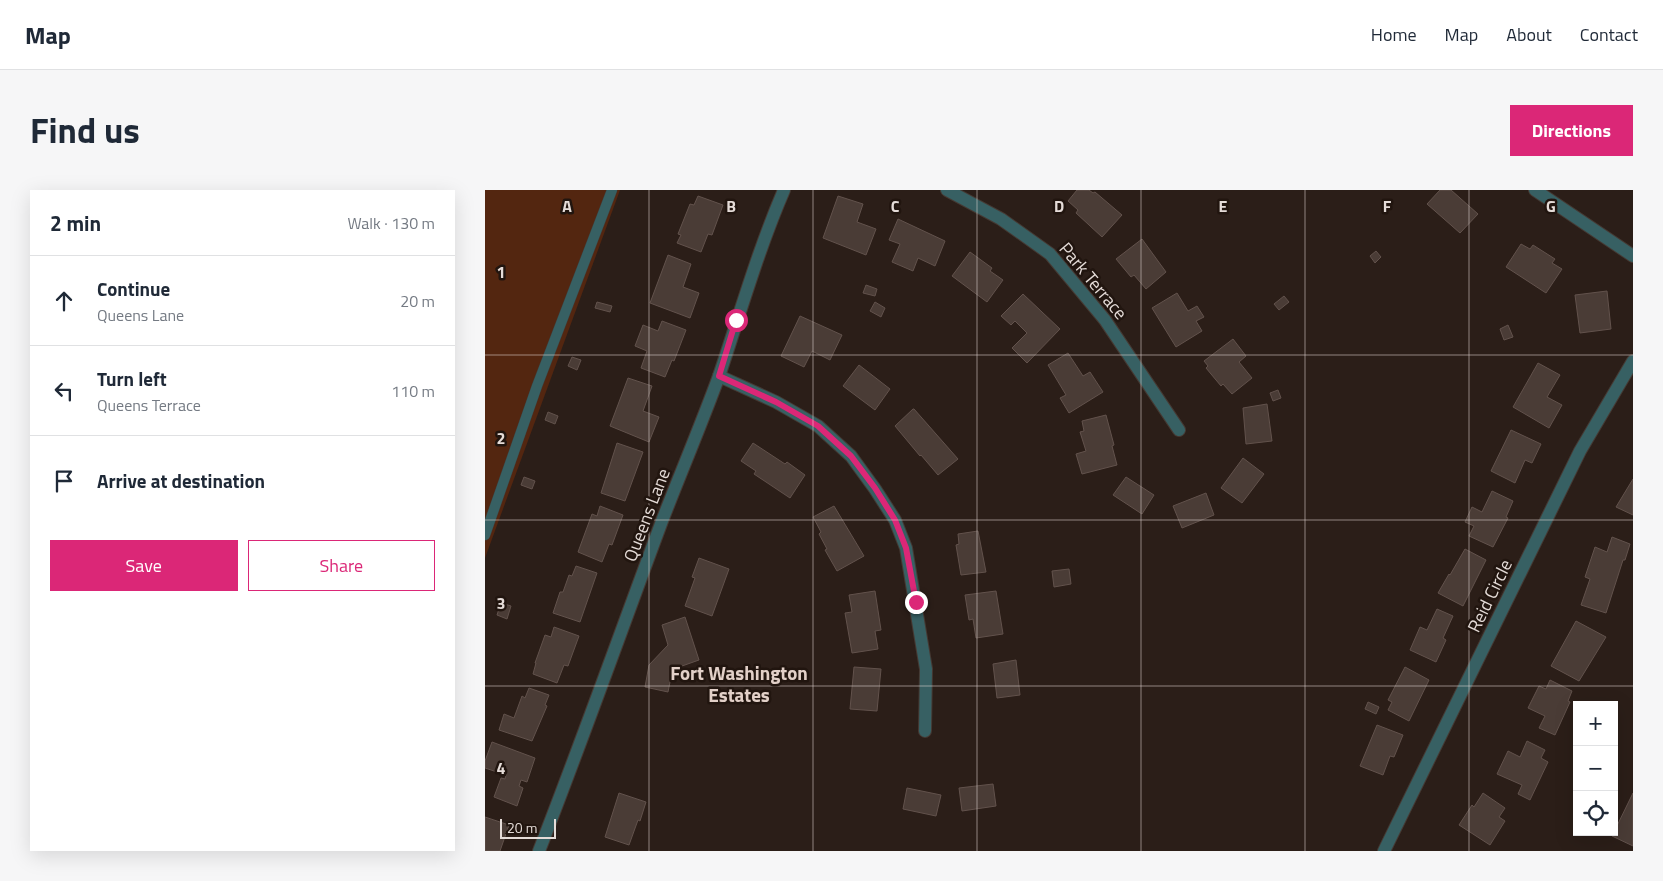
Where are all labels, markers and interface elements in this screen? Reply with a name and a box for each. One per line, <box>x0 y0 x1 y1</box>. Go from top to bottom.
text: Map <box>25 17 71 53</box>
text: Home <box>1371 21 1417 48</box>
text: Map <box>1445 21 1478 48</box>
text: About <box>1506 21 1552 48</box>
text: Contact <box>1580 21 1638 48</box>
text: Find us <box>30 103 140 157</box>
button: Directions <box>1510 105 1633 156</box>
text: A <box>562 194 572 218</box>
text: B <box>726 194 736 218</box>
text: C <box>891 194 900 218</box>
text: D <box>1054 194 1064 218</box>
text: E <box>1219 194 1228 218</box>
text: F <box>1383 194 1392 218</box>
text: G <box>1546 194 1556 218</box>
text: 2 min <box>50 207 101 239</box>
text: Walk · 130 m <box>347 211 435 235</box>
street label: Park Terrace <box>1053 236 1134 325</box>
text: 1 <box>497 260 505 284</box>
text: Continue <box>97 274 170 303</box>
icon: ahead <box>50 287 78 315</box>
text: 20 m <box>400 289 435 313</box>
text: Queens Lane <box>97 303 184 327</box>
route start <box>725 309 748 332</box>
text: Turn left <box>97 364 167 393</box>
icon: left <box>50 377 78 405</box>
text: 110 m <box>391 379 435 403</box>
text: Queens Terrace <box>97 393 201 417</box>
text: 2 <box>497 426 505 450</box>
street label: Queens Lane <box>616 464 677 565</box>
text: Arrive at destination <box>97 466 265 495</box>
icon: arrive <box>50 467 78 495</box>
button: Save <box>50 540 238 591</box>
button: Share <box>248 540 435 591</box>
street label: Reid Circle <box>1460 555 1519 637</box>
text: 3 <box>497 591 505 615</box>
route end <box>905 591 928 614</box>
district label: Fort Washington Estates <box>670 658 808 709</box>
map controls <box>1573 701 1618 836</box>
button: + <box>1573 701 1618 746</box>
button: − <box>1573 746 1618 791</box>
text: 4 <box>497 756 506 780</box>
button: locate <box>1573 791 1618 836</box>
scale bar <box>500 816 556 839</box>
text: 20 m <box>507 817 537 838</box>

